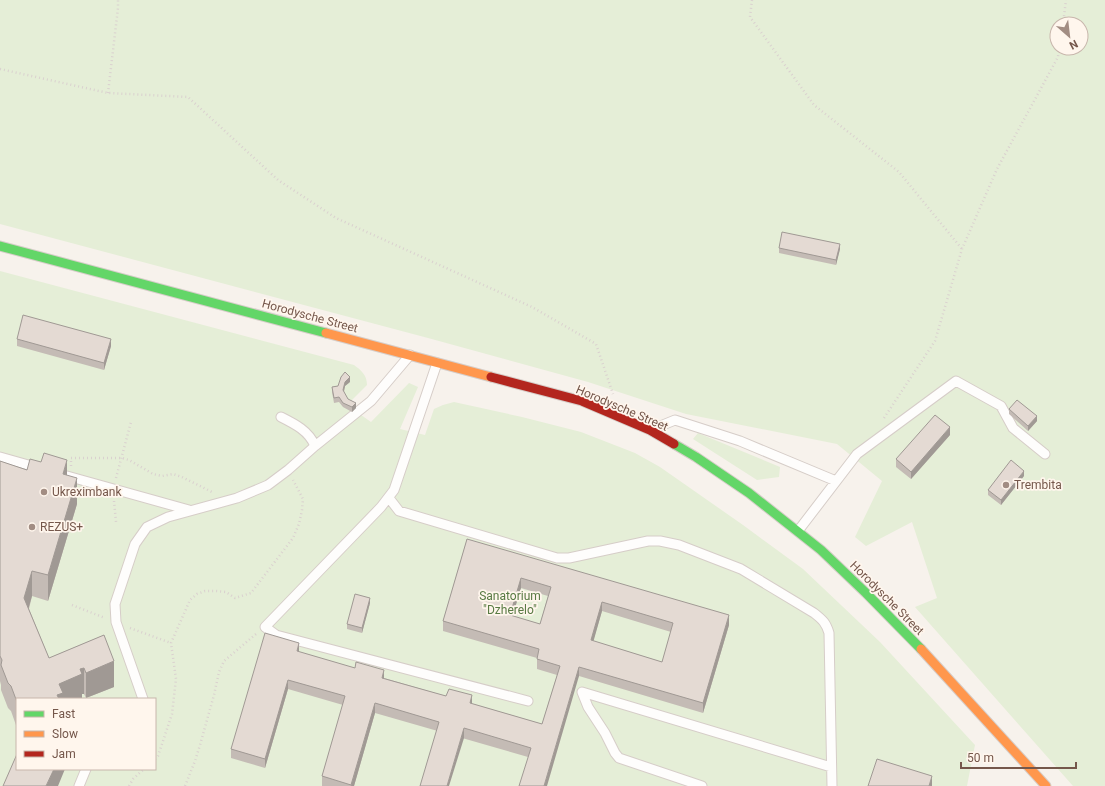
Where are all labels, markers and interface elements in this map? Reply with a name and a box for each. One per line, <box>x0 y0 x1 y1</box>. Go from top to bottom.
north arrow <box>1049 16 1089 56</box>
text: N <box>1067 37 1080 52</box>
street label: Horodysche Street <box>261 296 360 336</box>
street label: Horodysche Street <box>574 382 670 434</box>
place label: Trembita <box>1014 478 1062 492</box>
marker: Trembita <box>1001 480 1011 490</box>
place label: Ukreximbank <box>52 485 122 499</box>
marker: Ukreximbank <box>39 487 49 497</box>
place label: REZUS+ <box>40 520 83 534</box>
marker: REZUS+ <box>27 522 37 532</box>
street label: Horodysche Street <box>847 558 927 638</box>
park label: Sanatorium "Dzherelo" <box>479 589 541 617</box>
legend <box>16 698 156 770</box>
text: Fast <box>52 707 75 721</box>
text: Slow <box>52 727 78 741</box>
scale bar <box>961 744 1076 770</box>
text: Jam <box>52 747 76 761</box>
text: 50 m <box>967 751 994 765</box>

